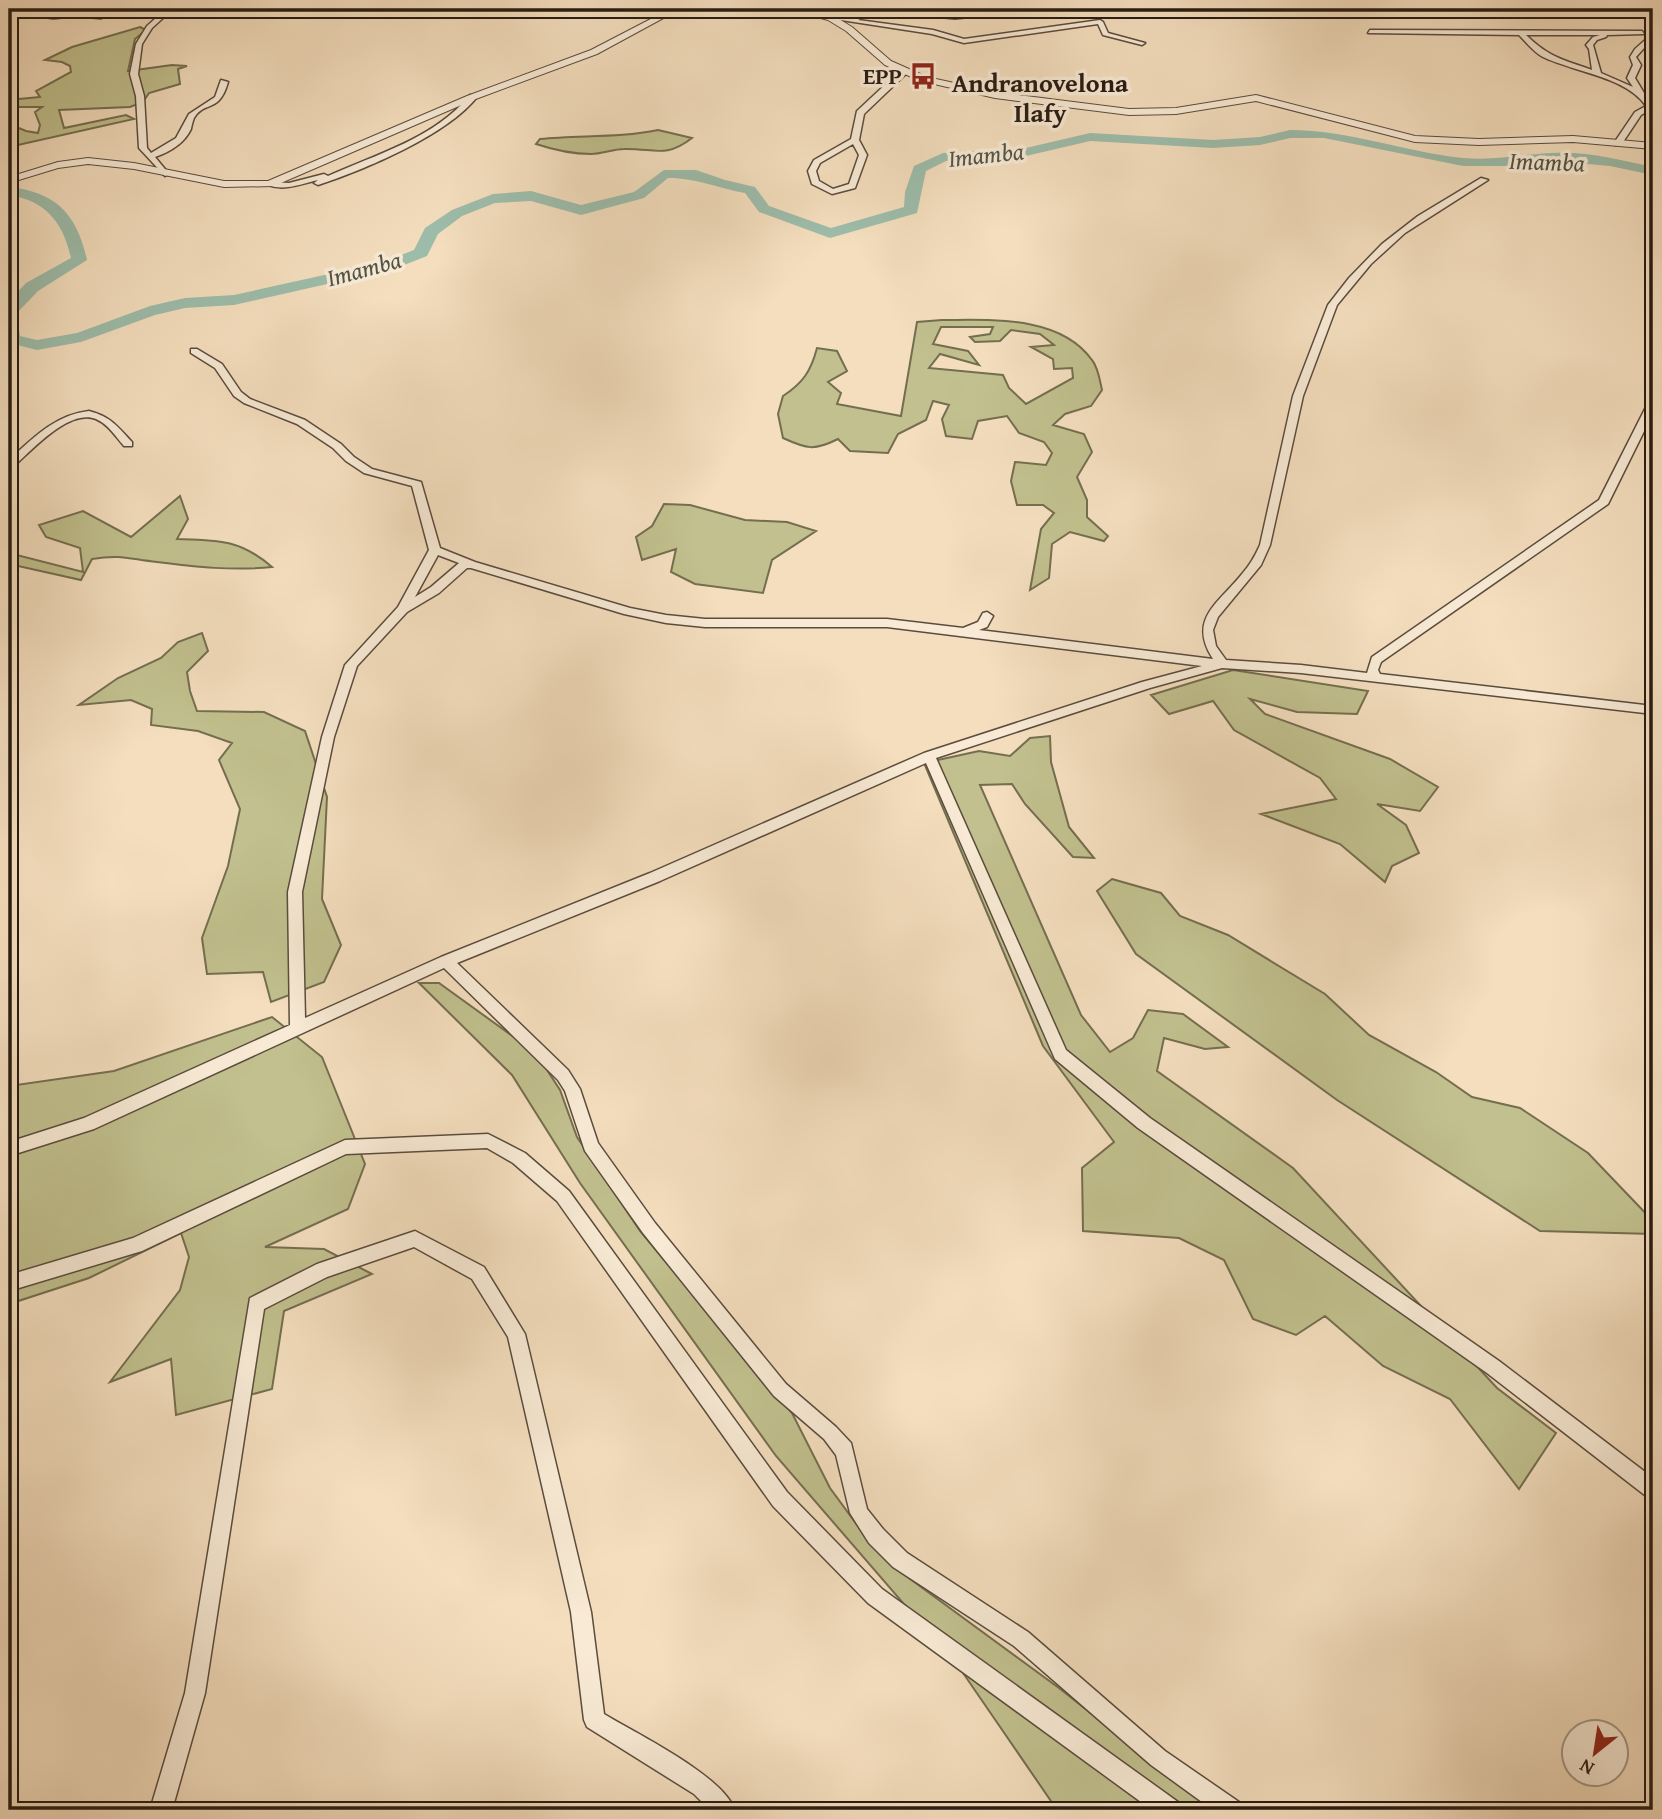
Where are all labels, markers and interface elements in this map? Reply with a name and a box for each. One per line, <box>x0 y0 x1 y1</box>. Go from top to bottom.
place label: EPP <box>863 59 902 92</box>
bus stop icon: EPP <box>908 61 938 91</box>
district label: Andranovelona Ilafy <box>952 63 1129 132</box>
water label: Imamba <box>946 133 1025 176</box>
water label: Imamba <box>1509 143 1586 180</box>
water label: Imamba <box>323 242 405 295</box>
north arrow <box>1560 1717 1630 1787</box>
text: N <box>1574 1752 1599 1783</box>

